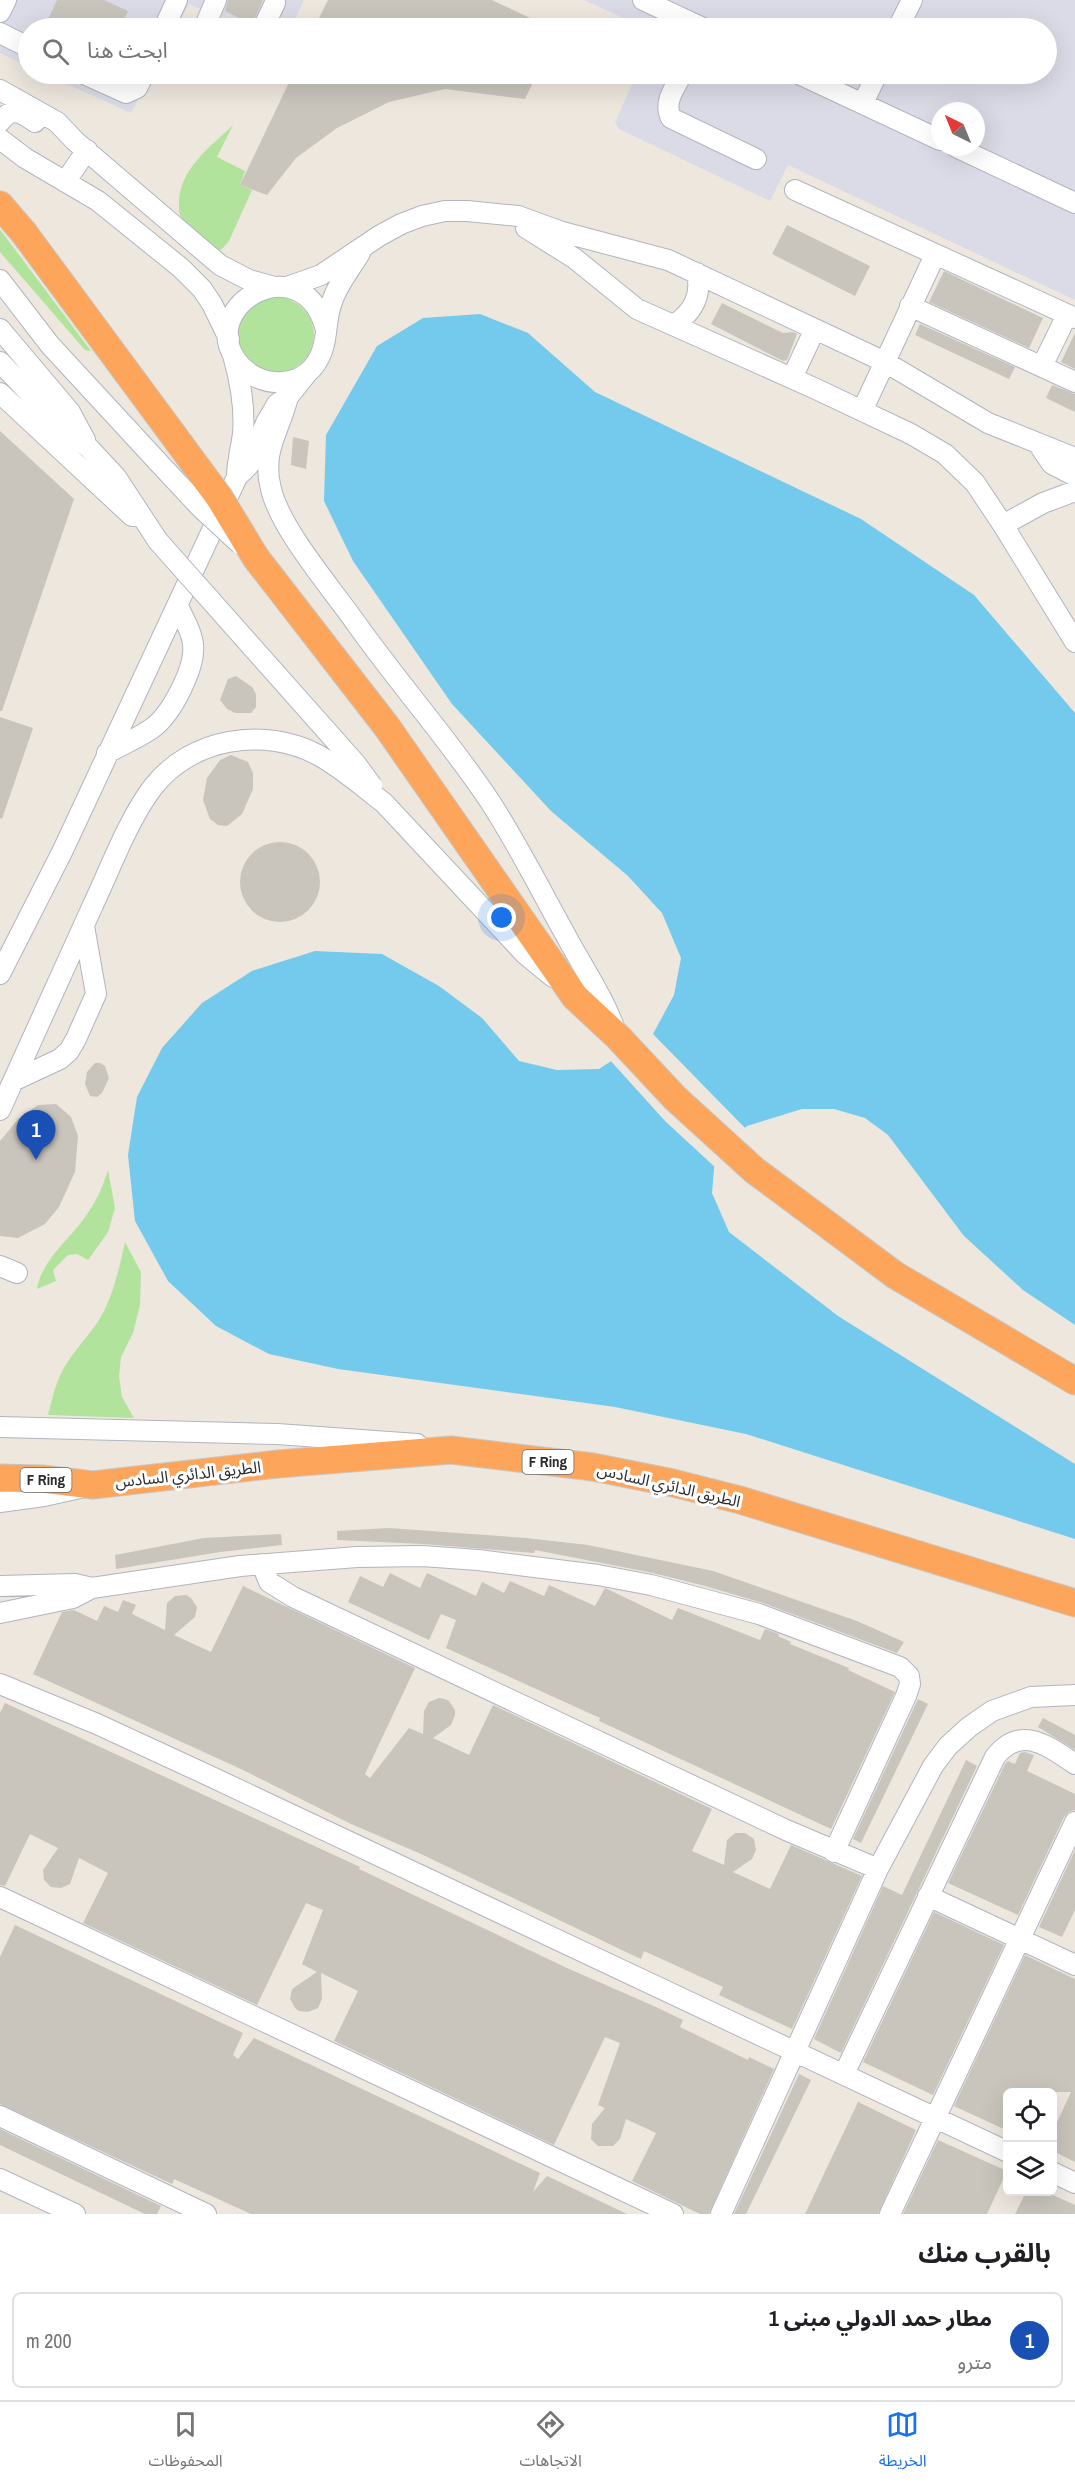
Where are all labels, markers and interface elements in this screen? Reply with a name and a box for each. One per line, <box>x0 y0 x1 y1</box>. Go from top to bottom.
search box <box>18 18 1057 84</box>
icon: search <box>39 35 72 68</box>
text: ابحث هنا <box>87 35 168 65</box>
north arrow <box>931 102 985 156</box>
your location <box>487 903 516 932</box>
pin: 1 <box>16 1110 56 1160</box>
road number: F Ring <box>522 1450 574 1474</box>
street label: الطريق الدائري السادس <box>114 1455 262 1494</box>
street label: الطريق الدائري السادس <box>595 1458 743 1514</box>
road number: F Ring <box>20 1468 72 1492</box>
map controls <box>1003 2088 1057 2196</box>
button: locate <box>1003 2088 1057 2142</box>
button: layers <box>1003 2142 1057 2196</box>
text: بالقرب منك <box>918 2235 1051 2270</box>
text: مطار حمد الدولي مبنى 1 <box>769 2303 992 2333</box>
text: 200 m <box>26 2327 72 2354</box>
text: 1 <box>1025 2327 1034 2354</box>
text: مترو <box>957 2348 992 2375</box>
tab: المحفوظات <box>148 2408 223 2478</box>
tab: الاتجاهات <box>519 2408 582 2478</box>
tab: الخريطة <box>879 2408 927 2478</box>

